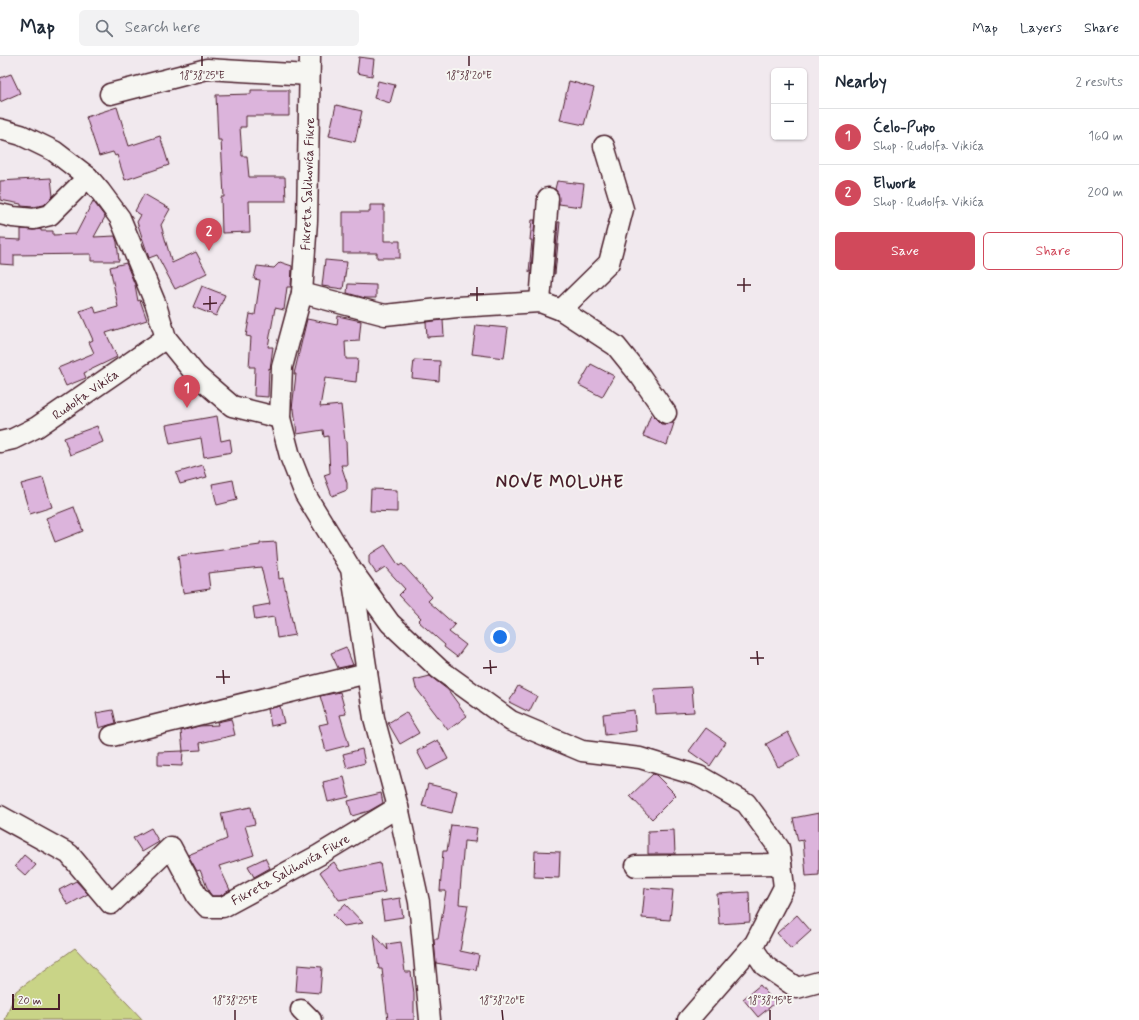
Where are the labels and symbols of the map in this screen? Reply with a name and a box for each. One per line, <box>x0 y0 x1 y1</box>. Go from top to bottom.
text: 18°38'25"E <box>179 69 225 83</box>
text: 18°38'20"E <box>446 69 492 83</box>
street label: Fikreta Salihovića Fikre <box>298 117 319 251</box>
pin: 2 <box>196 218 222 251</box>
street label: Rudolfa Vikića <box>49 366 123 424</box>
pin: 1 <box>174 375 200 408</box>
district label: NOVE MOLUHE <box>496 471 624 493</box>
your location <box>490 627 510 647</box>
street label: Fikreta Salihovića Fikre <box>228 831 353 910</box>
scale bar <box>12 992 60 1011</box>
text: 18°38'25"E <box>212 994 258 1008</box>
text: 18°38'20"E <box>479 994 525 1008</box>
text: 18°38'15"E <box>748 994 793 1008</box>

